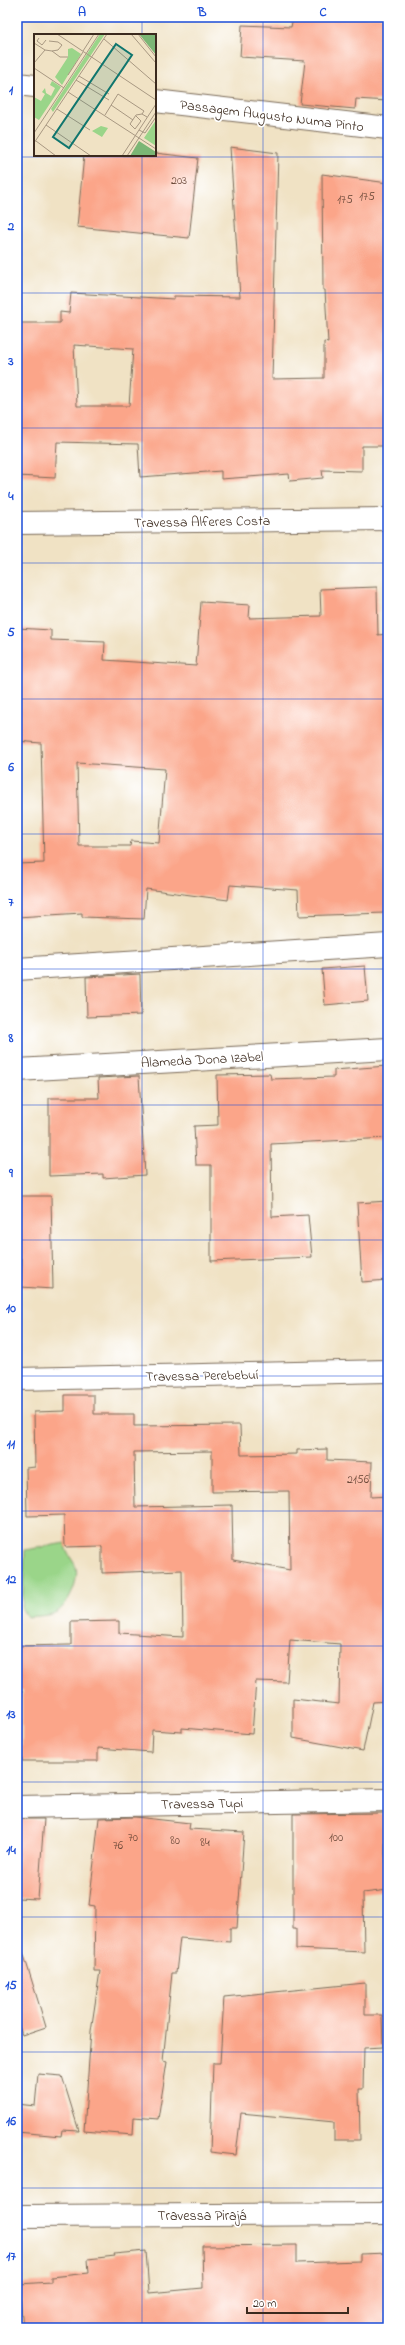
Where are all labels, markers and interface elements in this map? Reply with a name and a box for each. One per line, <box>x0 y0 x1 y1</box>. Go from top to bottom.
text: A <box>78 3 86 22</box>
text: B <box>197 3 207 22</box>
text: C <box>319 3 327 22</box>
inset map <box>34 34 156 156</box>
text: 1 <box>9 81 14 100</box>
street label: Passagem Augusto Numa Pinto <box>179 95 365 139</box>
house number: 203 <box>171 172 187 190</box>
house number: 175 <box>359 188 375 206</box>
house number: 175 <box>337 191 353 209</box>
text: 2 <box>7 217 15 236</box>
text: 3 <box>7 352 14 371</box>
text: 4 <box>7 487 14 506</box>
street label: Travessa Alferes Costa <box>134 511 271 534</box>
text: 5 <box>7 623 15 642</box>
text: 6 <box>7 758 14 777</box>
text: 7 <box>8 893 14 912</box>
text: 8 <box>8 1029 14 1048</box>
street label: Alameda Dona Izabel <box>140 1047 264 1074</box>
text: 9 <box>8 1164 14 1183</box>
text: 10 <box>6 1299 16 1318</box>
street label: Travessa Perebebuí <box>145 1365 259 1388</box>
text: 11 <box>7 1435 16 1454</box>
house number: 2156 <box>347 1471 370 1489</box>
text: 12 <box>6 1570 17 1589</box>
text: 13 <box>6 1705 16 1724</box>
street label: Travessa Tupi <box>161 1793 244 1816</box>
house number: 70 <box>128 1829 138 1847</box>
house number: 100 <box>329 1829 343 1847</box>
house number: 80 <box>170 1832 180 1850</box>
house number: 84 <box>200 1834 210 1852</box>
house number: 76 <box>113 1837 124 1855</box>
text: 14 <box>6 1841 16 1860</box>
text: 15 <box>5 1976 17 1995</box>
text: 16 <box>6 2112 16 2131</box>
street label: Travessa Pirajá <box>158 2206 246 2227</box>
text: 17 <box>6 2247 16 2266</box>
scale bar <box>247 2289 348 2315</box>
text: 20 m <box>253 2295 276 2313</box>

